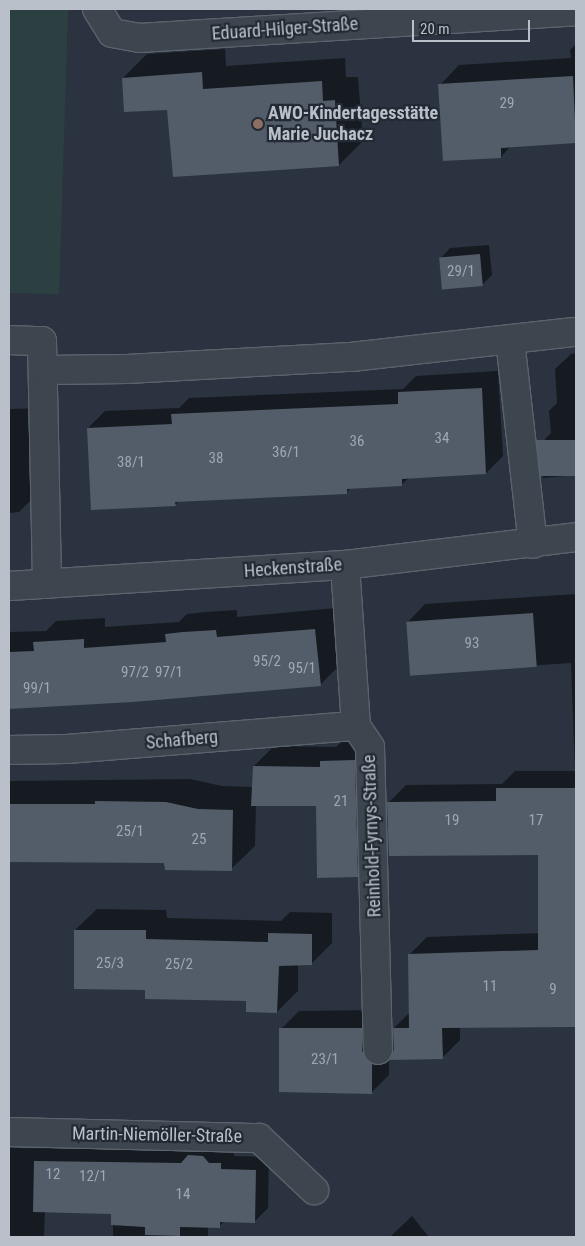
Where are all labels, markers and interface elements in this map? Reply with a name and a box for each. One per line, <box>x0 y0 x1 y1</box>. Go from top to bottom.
scale bar <box>415 10 532 42</box>
street label: Eduard-Hilger-Straße <box>211 13 359 45</box>
text: 20 m <box>420 20 450 38</box>
house number: 29 <box>500 95 514 113</box>
place label: AWO-Kindertagesstätte Marie Juchacz <box>268 103 438 146</box>
marker: AWO-Kindertagesstätte Marie Juchacz <box>252 118 264 130</box>
house number: 29/1 <box>447 263 475 281</box>
house number: 34 <box>435 430 449 448</box>
house number: 36 <box>350 433 364 451</box>
house number: 36/1 <box>272 444 300 462</box>
house number: 38 <box>209 450 223 468</box>
house number: 38/1 <box>117 454 145 472</box>
street label: Heckenstraße <box>243 554 343 582</box>
house number: 93 <box>465 635 479 653</box>
house number: 95/2 <box>253 653 281 671</box>
house number: 95/1 <box>288 660 316 678</box>
house number: 97/2 <box>121 664 149 682</box>
house number: 97/1 <box>155 664 183 682</box>
house number: 99/1 <box>23 680 51 698</box>
street label: Schafberg <box>145 726 219 754</box>
street label: Reinhold-Fyrnys-Straße <box>358 754 386 918</box>
house number: 21 <box>334 793 348 811</box>
house number: 19 <box>445 812 459 830</box>
house number: 17 <box>529 812 543 830</box>
house number: 25/1 <box>116 823 144 841</box>
house number: 25 <box>192 831 206 849</box>
house number: 25/3 <box>96 955 124 973</box>
house number: 25/2 <box>165 956 193 974</box>
house number: 11 <box>483 978 497 996</box>
house number: 9 <box>549 981 557 999</box>
house number: 23/1 <box>311 1051 339 1069</box>
street label: Martin-Niemöller-Straße <box>72 1123 242 1147</box>
house number: 12 <box>46 1166 60 1184</box>
house number: 12/1 <box>79 1168 107 1186</box>
house number: 14 <box>176 1186 190 1204</box>

